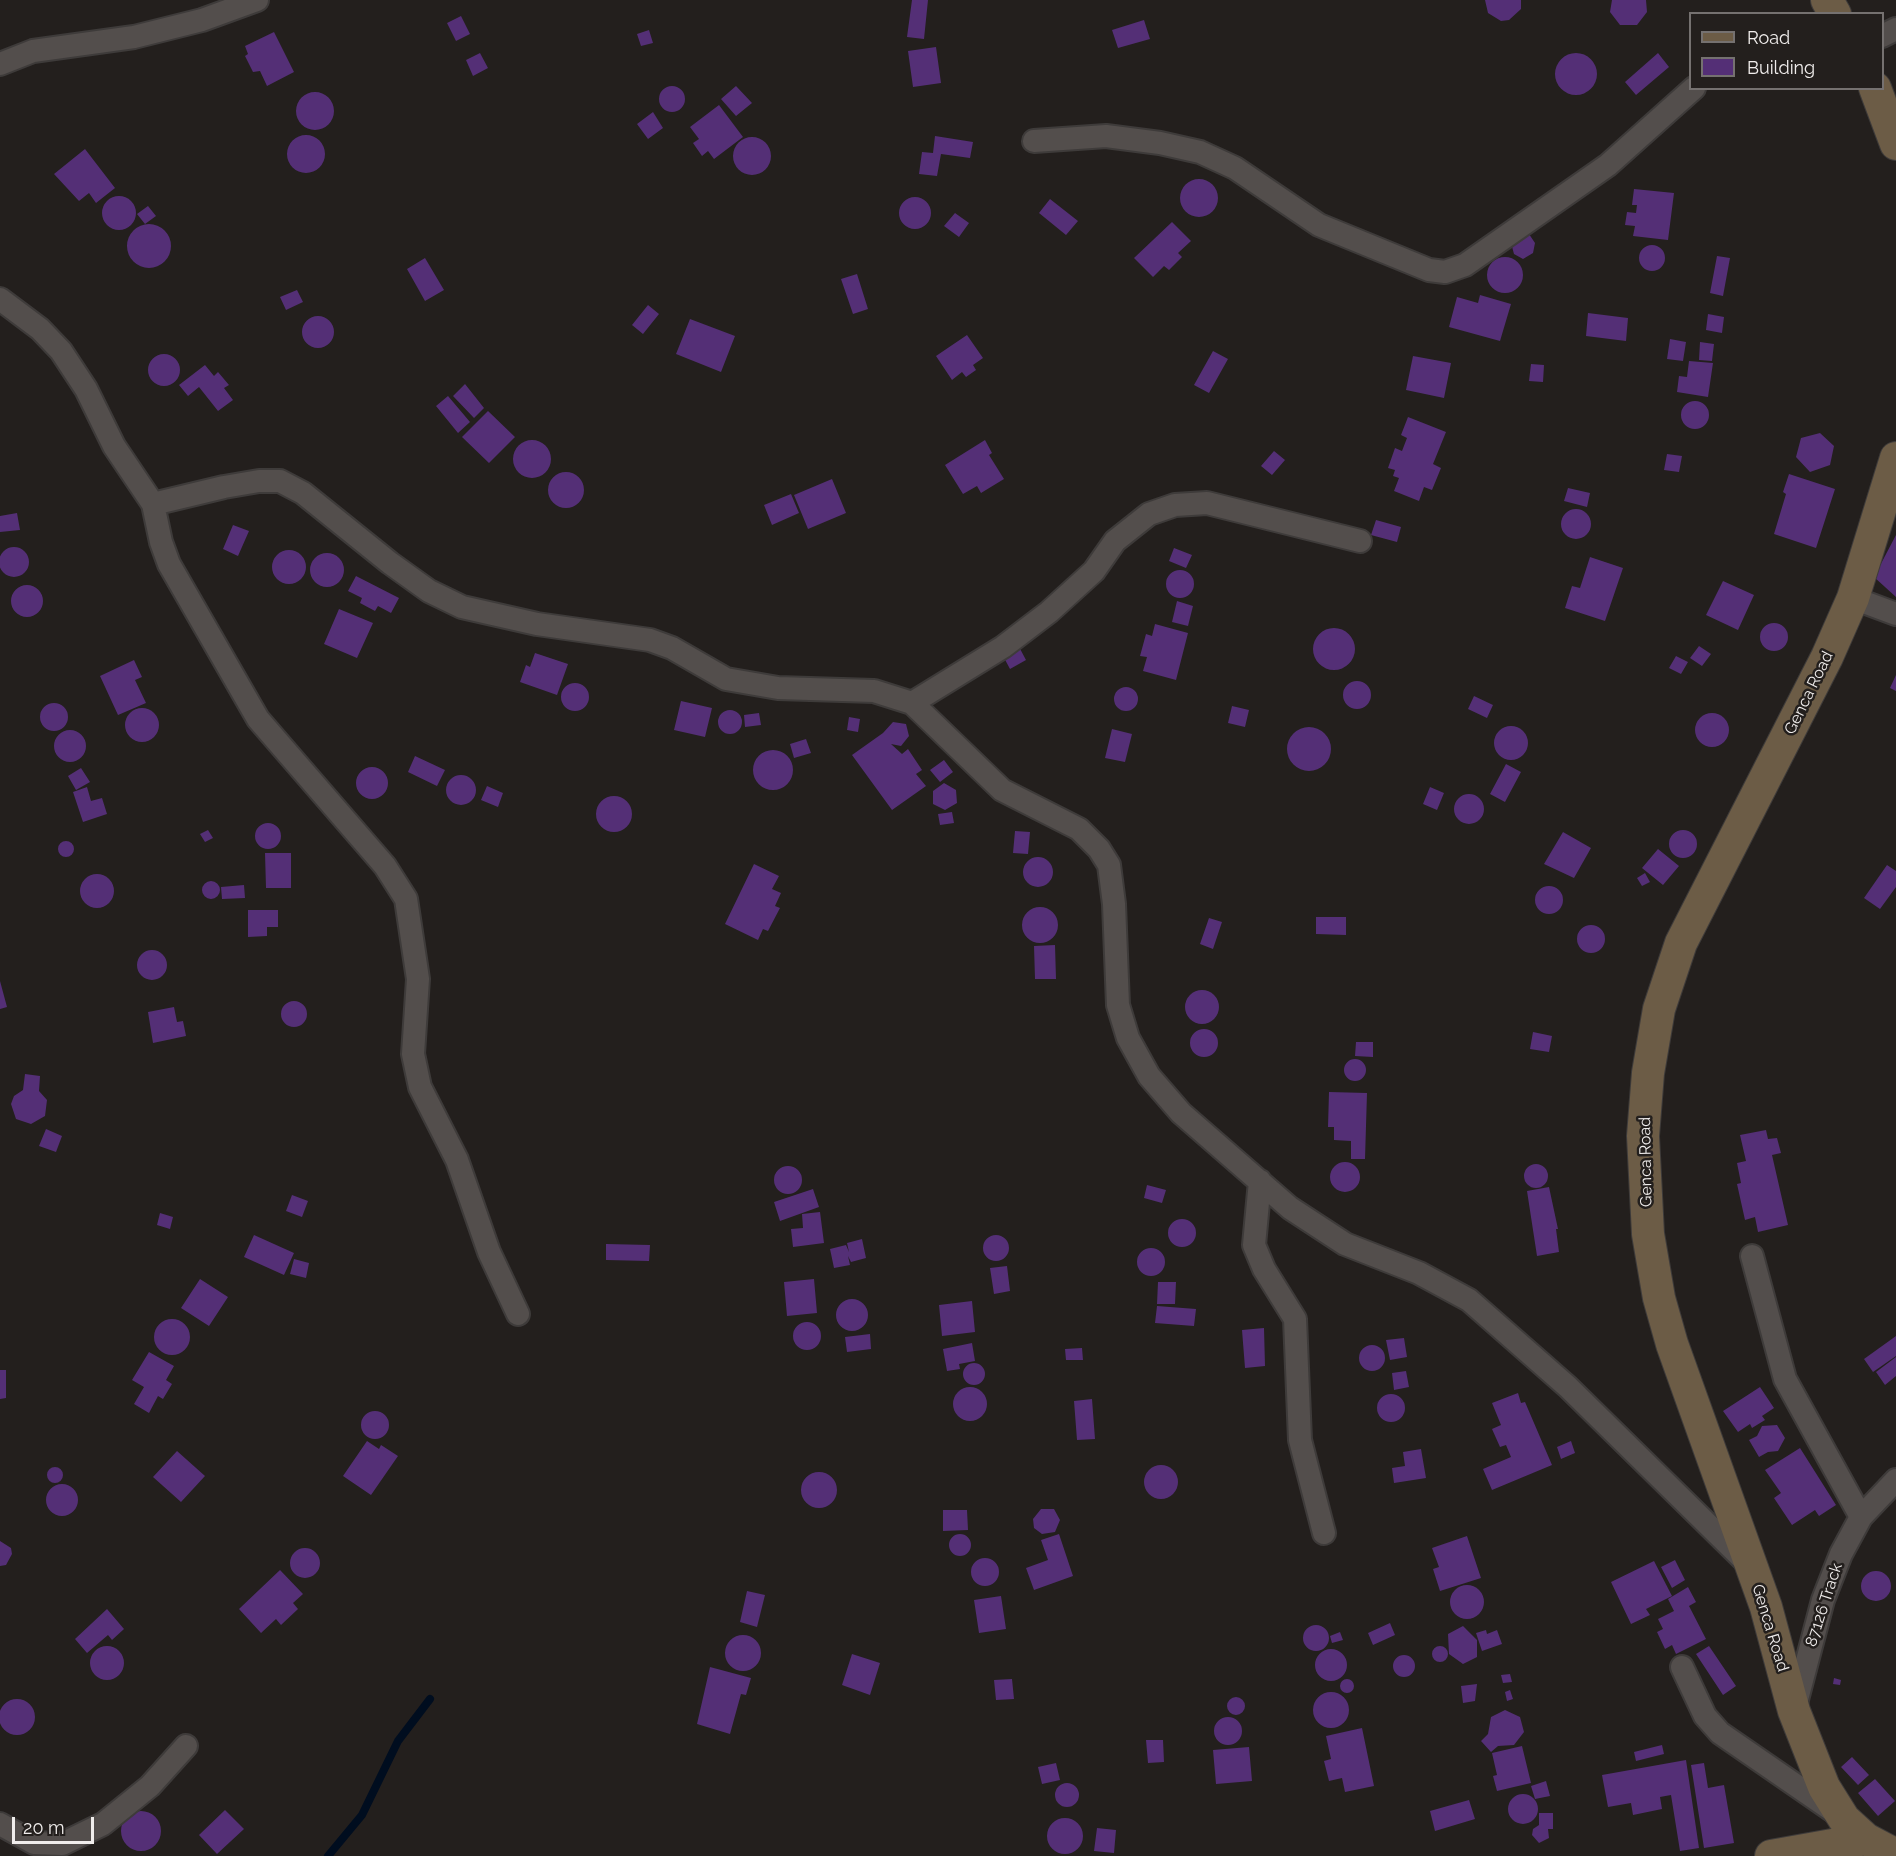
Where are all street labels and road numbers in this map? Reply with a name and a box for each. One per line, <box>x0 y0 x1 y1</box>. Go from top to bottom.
street label: Genca Road <box>1781 648 1837 738</box>
street label: Genca Road <box>1636 1117 1656 1207</box>
street label: 87126 Track <box>1801 1561 1847 1649</box>
street label: Genca Road <box>1748 1582 1792 1674</box>

